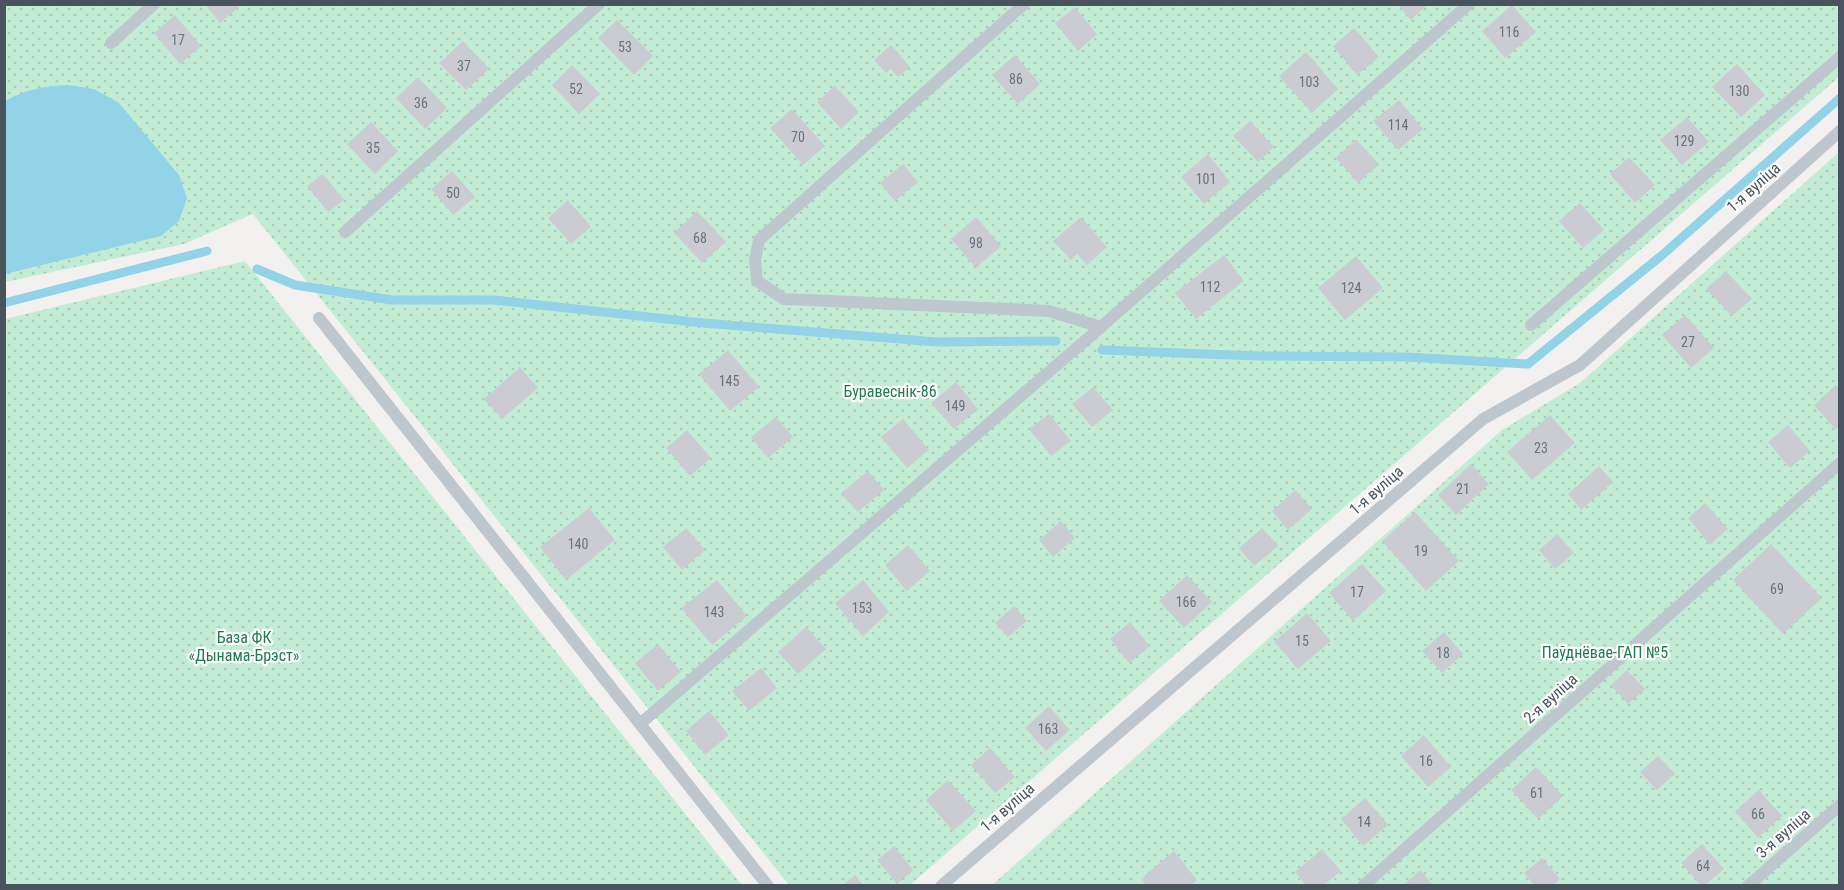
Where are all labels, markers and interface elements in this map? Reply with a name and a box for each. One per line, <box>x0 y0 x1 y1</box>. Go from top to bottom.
house number: 116 <box>1499 24 1519 40</box>
house number: 17 <box>171 32 185 48</box>
house number: 53 <box>618 39 632 55</box>
house number: 37 <box>457 58 471 74</box>
house number: 86 <box>1009 71 1023 87</box>
house number: 103 <box>1299 74 1319 90</box>
house number: 52 <box>569 81 583 97</box>
house number: 130 <box>1729 83 1749 99</box>
house number: 36 <box>414 95 428 111</box>
house number: 114 <box>1388 117 1408 133</box>
house number: 70 <box>791 129 805 145</box>
house number: 129 <box>1674 133 1694 149</box>
house number: 35 <box>366 140 380 156</box>
street label: 1-я вуліца <box>1723 158 1784 216</box>
house number: 101 <box>1196 171 1216 187</box>
house number: 50 <box>446 185 460 201</box>
house number: 68 <box>693 230 707 246</box>
house number: 98 <box>969 235 983 251</box>
house number: 112 <box>1200 279 1220 295</box>
house number: 124 <box>1341 280 1361 296</box>
house number: 27 <box>1681 334 1695 350</box>
house number: 145 <box>719 373 739 389</box>
park label: Буравеснік-86 <box>843 382 937 401</box>
house number: 149 <box>945 398 965 414</box>
house number: 23 <box>1534 440 1548 456</box>
street label: 1-я вуліца <box>1345 462 1407 519</box>
house number: 21 <box>1456 481 1470 497</box>
house number: 140 <box>568 536 588 552</box>
house number: 19 <box>1414 543 1428 559</box>
house number: 69 <box>1770 581 1784 597</box>
house number: 17 <box>1350 584 1364 600</box>
house number: 166 <box>1176 594 1196 610</box>
house number: 153 <box>852 600 872 616</box>
house number: 143 <box>704 604 724 620</box>
park label: База ФК «Дынама-Брэст» <box>188 628 300 665</box>
house number: 15 <box>1295 633 1309 649</box>
park label: Паўднёвае-ГАП №5 <box>1542 643 1668 662</box>
house number: 18 <box>1436 645 1450 661</box>
street label: 2-я вуліца <box>1520 669 1581 727</box>
house number: 163 <box>1038 721 1058 737</box>
house number: 16 <box>1419 753 1433 769</box>
street label: 1-я вуліца <box>976 779 1038 836</box>
house number: 61 <box>1530 785 1544 801</box>
street label: 3-я вуліца <box>1752 805 1814 862</box>
house number: 66 <box>1751 806 1765 822</box>
house number: 14 <box>1357 814 1371 830</box>
house number: 64 <box>1696 858 1710 874</box>

